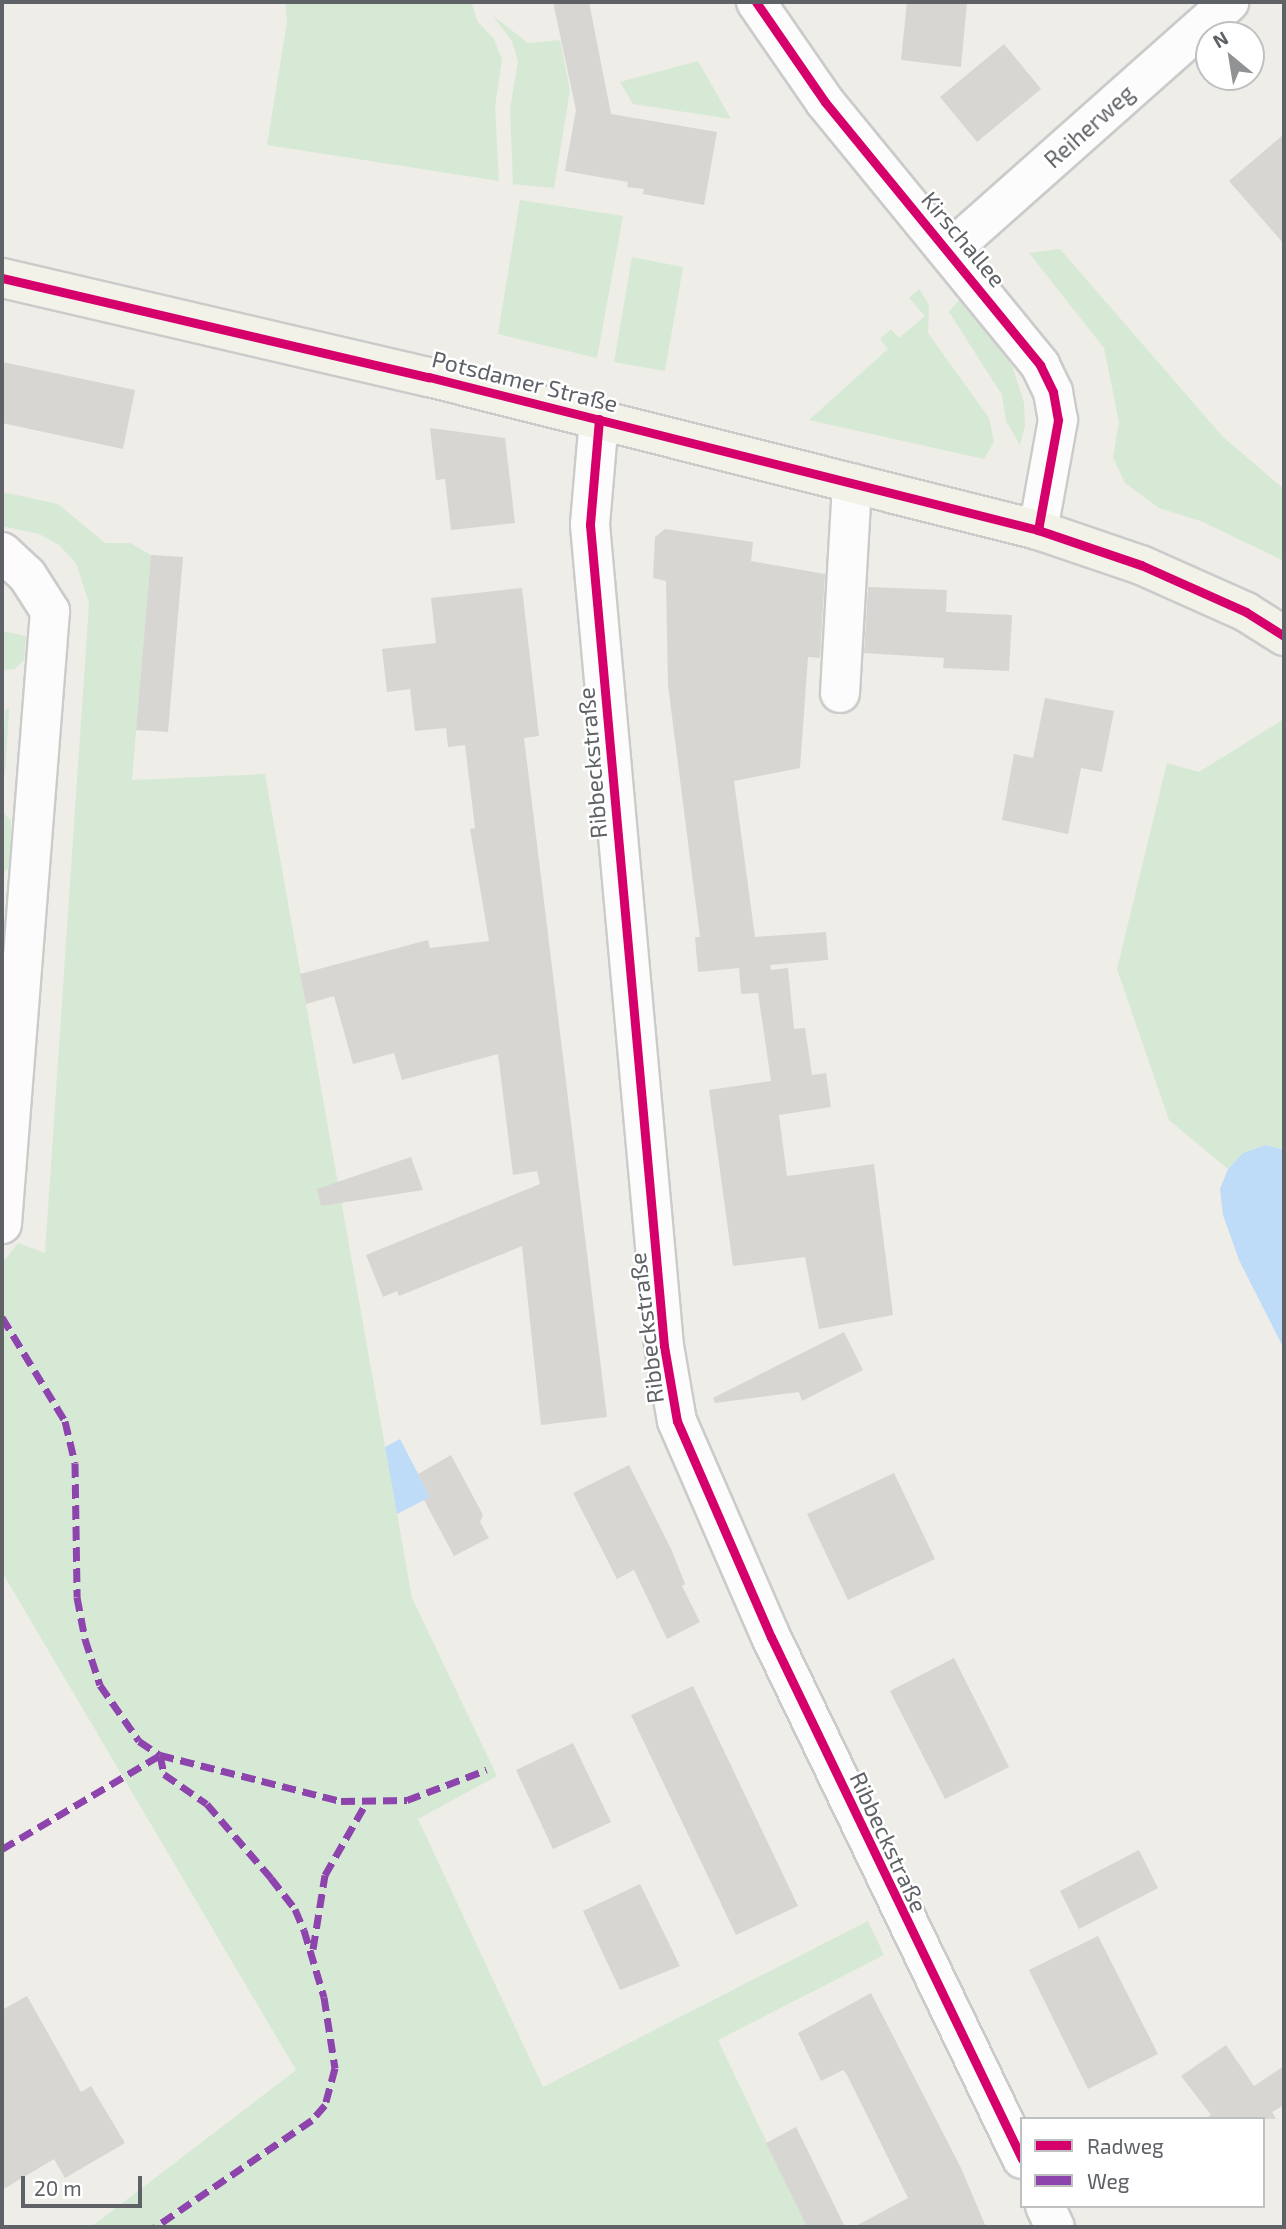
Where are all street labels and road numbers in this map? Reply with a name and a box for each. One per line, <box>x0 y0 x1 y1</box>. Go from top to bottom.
street label: Reiherweg <box>1038 79 1140 173</box>
street label: Kirschallee <box>916 186 1012 292</box>
street label: Potsdamer Straße <box>429 345 621 417</box>
street label: Ribbeckstraße <box>572 686 612 840</box>
street label: Ribbeckstraße <box>623 1251 669 1405</box>
street label: Ribbeckstraße <box>844 1767 934 1917</box>

